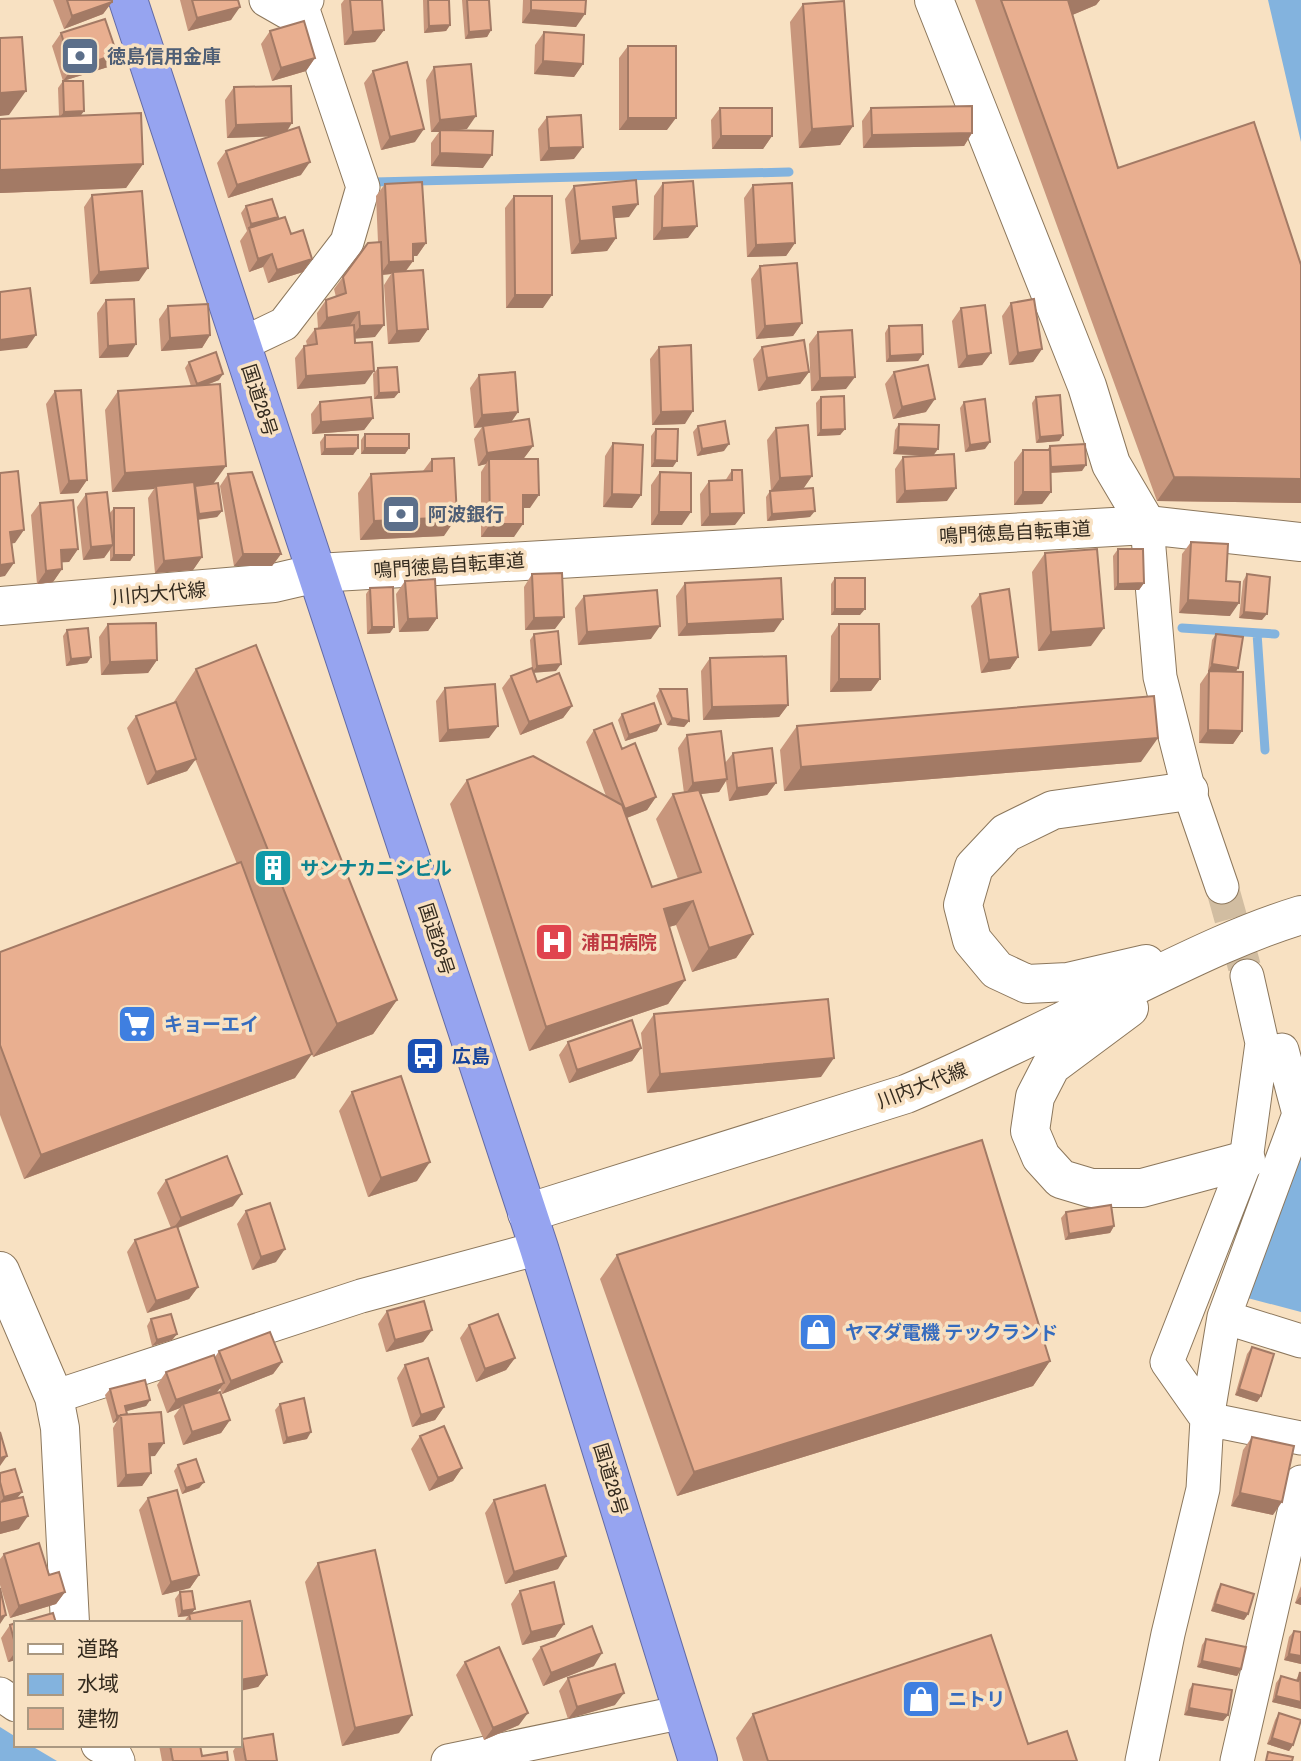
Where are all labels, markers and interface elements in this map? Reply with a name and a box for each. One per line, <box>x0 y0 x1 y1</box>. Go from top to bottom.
bank icon: 徳島信用金庫 <box>59 35 101 77</box>
place label: 徳島信用金庫 <box>107 43 221 69</box>
street label: 国道28号 <box>236 361 284 439</box>
bank icon: 阿波銀行 <box>380 493 422 535</box>
place label: 阿波銀行 <box>428 501 504 527</box>
street label: 鳴門徳島自転車道 <box>938 515 1092 549</box>
street label: 鳴門徳島自転車道 <box>372 547 526 583</box>
street label: 川内大代線 <box>111 576 207 610</box>
building icon: サンナカニシビル <box>252 847 294 889</box>
place label: サンナカニシビル <box>300 855 452 881</box>
street label: 国道28号 <box>413 900 461 978</box>
hospital icon: 浦田病院 <box>533 921 575 963</box>
place label: 浦田病院 <box>581 929 657 955</box>
supermarket icon: キョーエイ <box>116 1003 158 1045</box>
place label: キョーエイ <box>164 1011 259 1037</box>
bus stop icon: 広島 <box>404 1035 446 1077</box>
place label: 広島 <box>452 1043 490 1069</box>
street label: 川内大代線 <box>873 1056 971 1114</box>
shop icon: ヤマダ電機 テックランド <box>797 1311 839 1353</box>
place label: ヤマダ電機 テックランド <box>845 1319 1058 1345</box>
street label: 国道28号 <box>588 1440 634 1518</box>
legend <box>14 1621 242 1747</box>
text: 道路 <box>77 1634 119 1663</box>
text: 水域 <box>77 1669 119 1698</box>
shop icon: ニトリ <box>900 1678 942 1720</box>
place label: ニトリ <box>948 1686 1005 1712</box>
text: 建物 <box>77 1704 119 1733</box>

